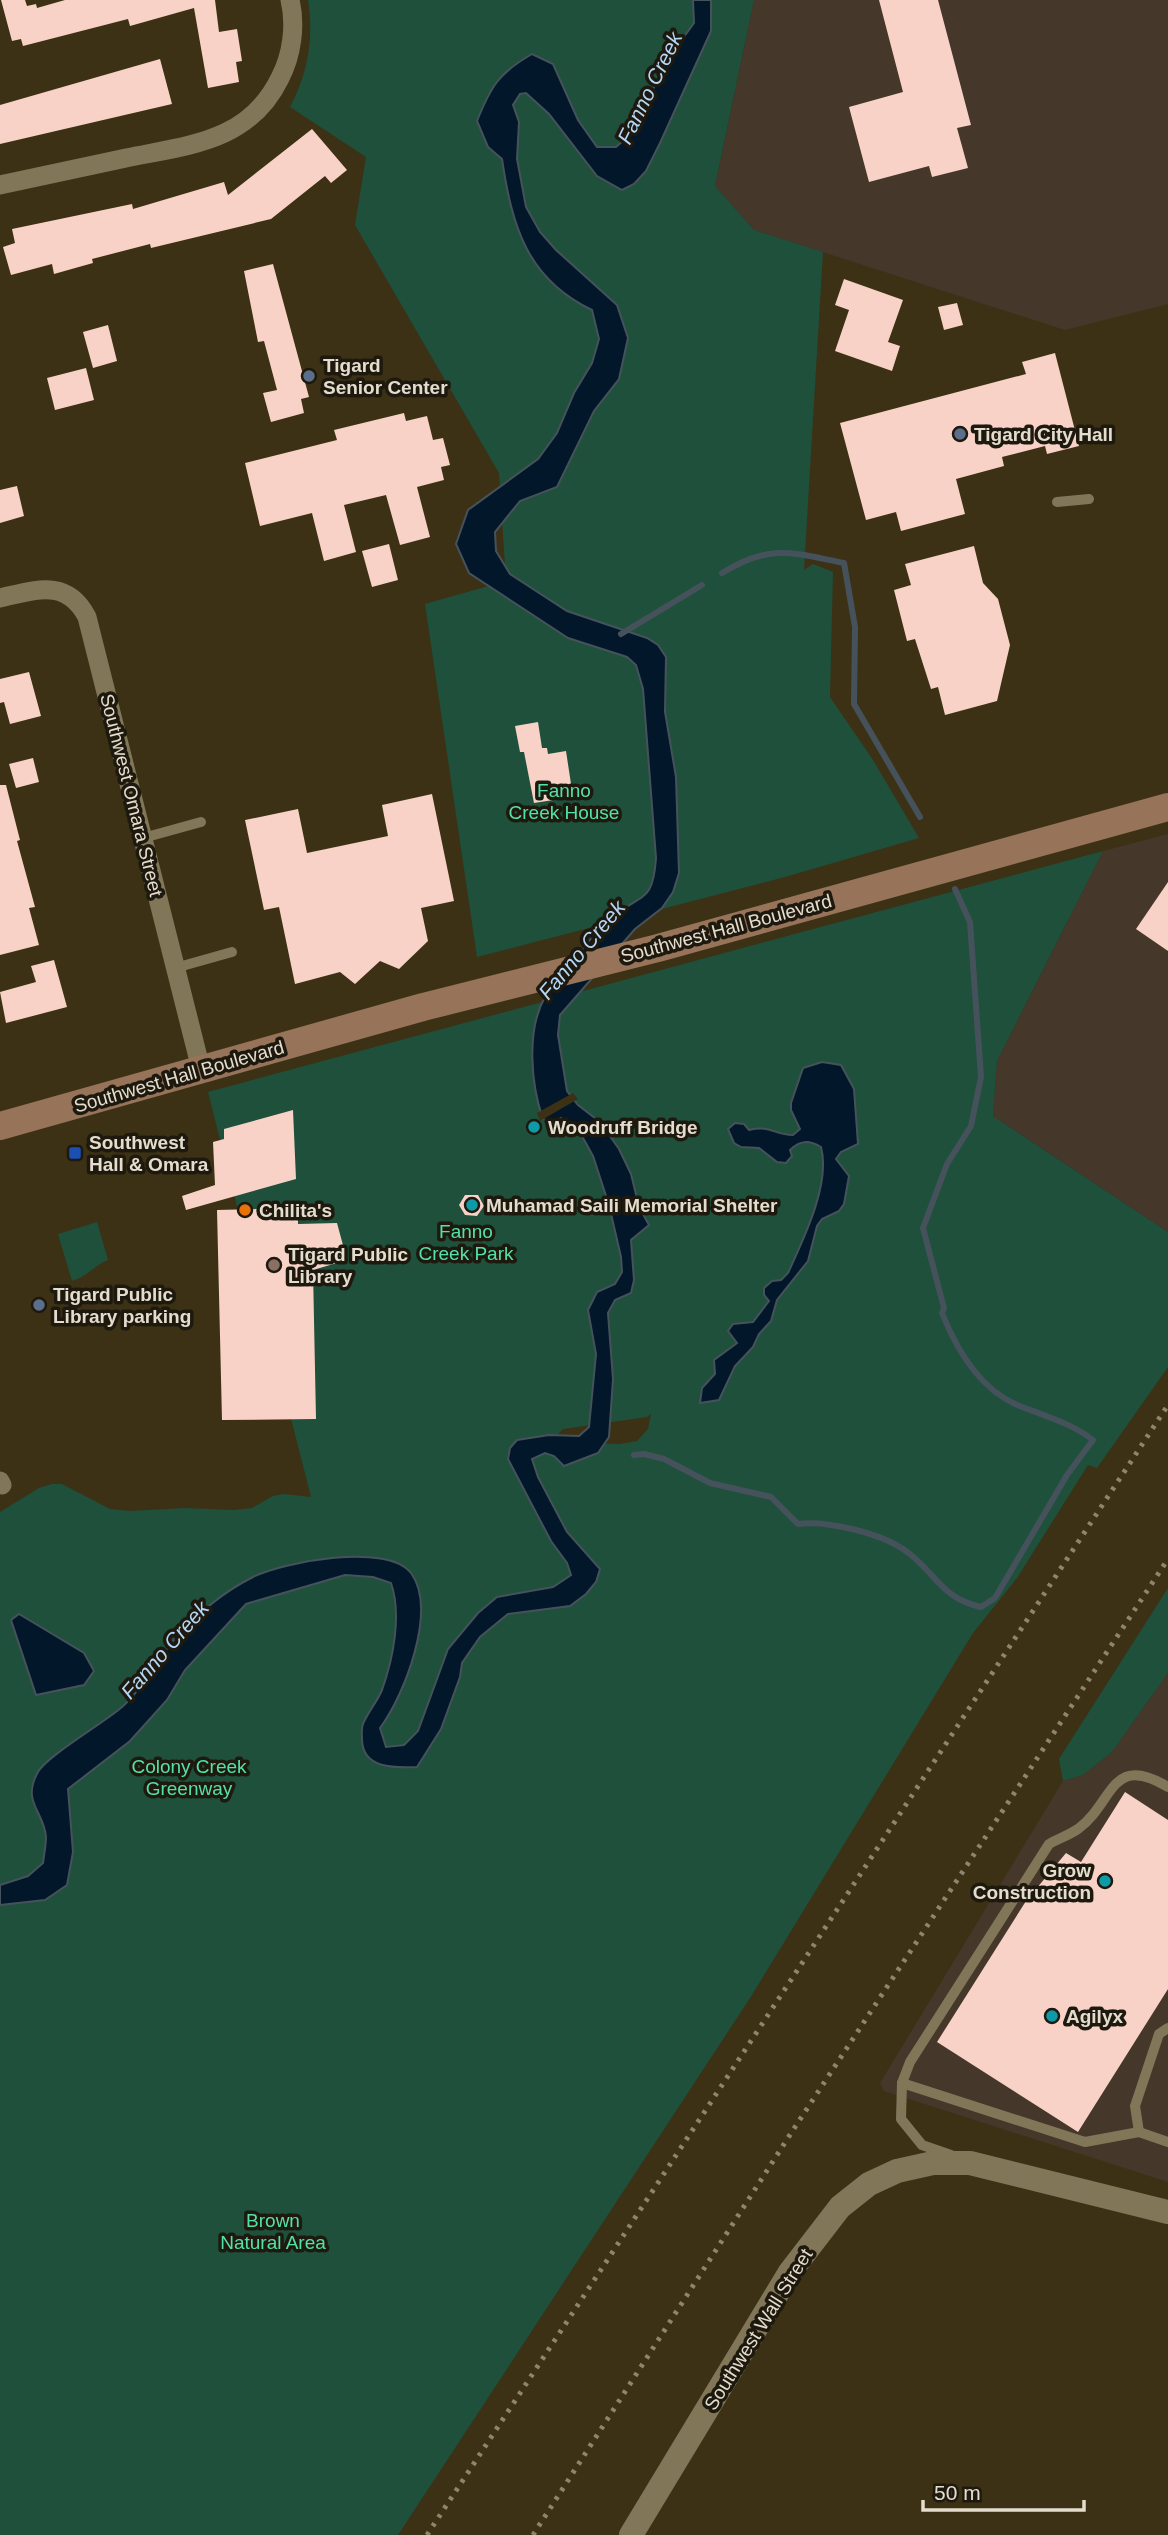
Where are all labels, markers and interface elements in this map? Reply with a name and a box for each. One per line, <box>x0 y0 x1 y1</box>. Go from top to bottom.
water label: Fanno Creek <box>613 27 687 147</box>
place label: Tigard Senior Center <box>323 355 448 398</box>
marker: Tigard Senior Center <box>301 368 317 384</box>
place label: Tigard City Hall <box>974 424 1113 445</box>
marker: Tigard City Hall <box>952 426 968 442</box>
street label: Southwest Omara Street <box>96 692 167 899</box>
park label: Fanno Creek House <box>509 780 619 823</box>
street label: Southwest Hall Boulevard <box>618 890 834 967</box>
water label: Fanno Creek <box>534 895 630 1004</box>
street label: Southwest Hall Boulevard <box>72 1036 287 1117</box>
place label: Woodruff Bridge <box>548 1117 698 1138</box>
marker: Woodruff Bridge <box>526 1119 542 1135</box>
place label: Southwest Hall & Omara <box>89 1132 209 1175</box>
marker: Southwest Hall & Omara <box>67 1145 83 1161</box>
place label: Muhamad Saili Memorial Shelter <box>486 1195 778 1216</box>
marker: Muhamad Saili Memorial Shelter <box>464 1197 480 1213</box>
place label: Chilita's <box>259 1200 332 1221</box>
marker: Chilita's <box>237 1202 253 1218</box>
park label: Fanno Creek Park <box>418 1221 514 1264</box>
place label: Tigard Public Library <box>288 1244 408 1287</box>
marker: Tigard Public Library <box>266 1257 282 1273</box>
place label: Tigard Public Library parking <box>53 1284 191 1327</box>
marker: Tigard Public Library parking <box>31 1297 47 1313</box>
water label: Fanno Creek <box>116 1595 214 1703</box>
park label: Colony Creek Greenway <box>131 1756 247 1799</box>
place label: Grow Construction <box>973 1860 1091 1903</box>
marker: Grow Construction <box>1097 1873 1113 1889</box>
place label: Agilyx <box>1066 2006 1123 2027</box>
marker: Agilyx <box>1044 2008 1060 2024</box>
park label: Brown Natural Area <box>220 2210 326 2253</box>
street label: Southwest Wall Street <box>700 2244 817 2414</box>
scale bar <box>923 2468 1084 2512</box>
text: 50 m <box>934 2481 981 2504</box>

